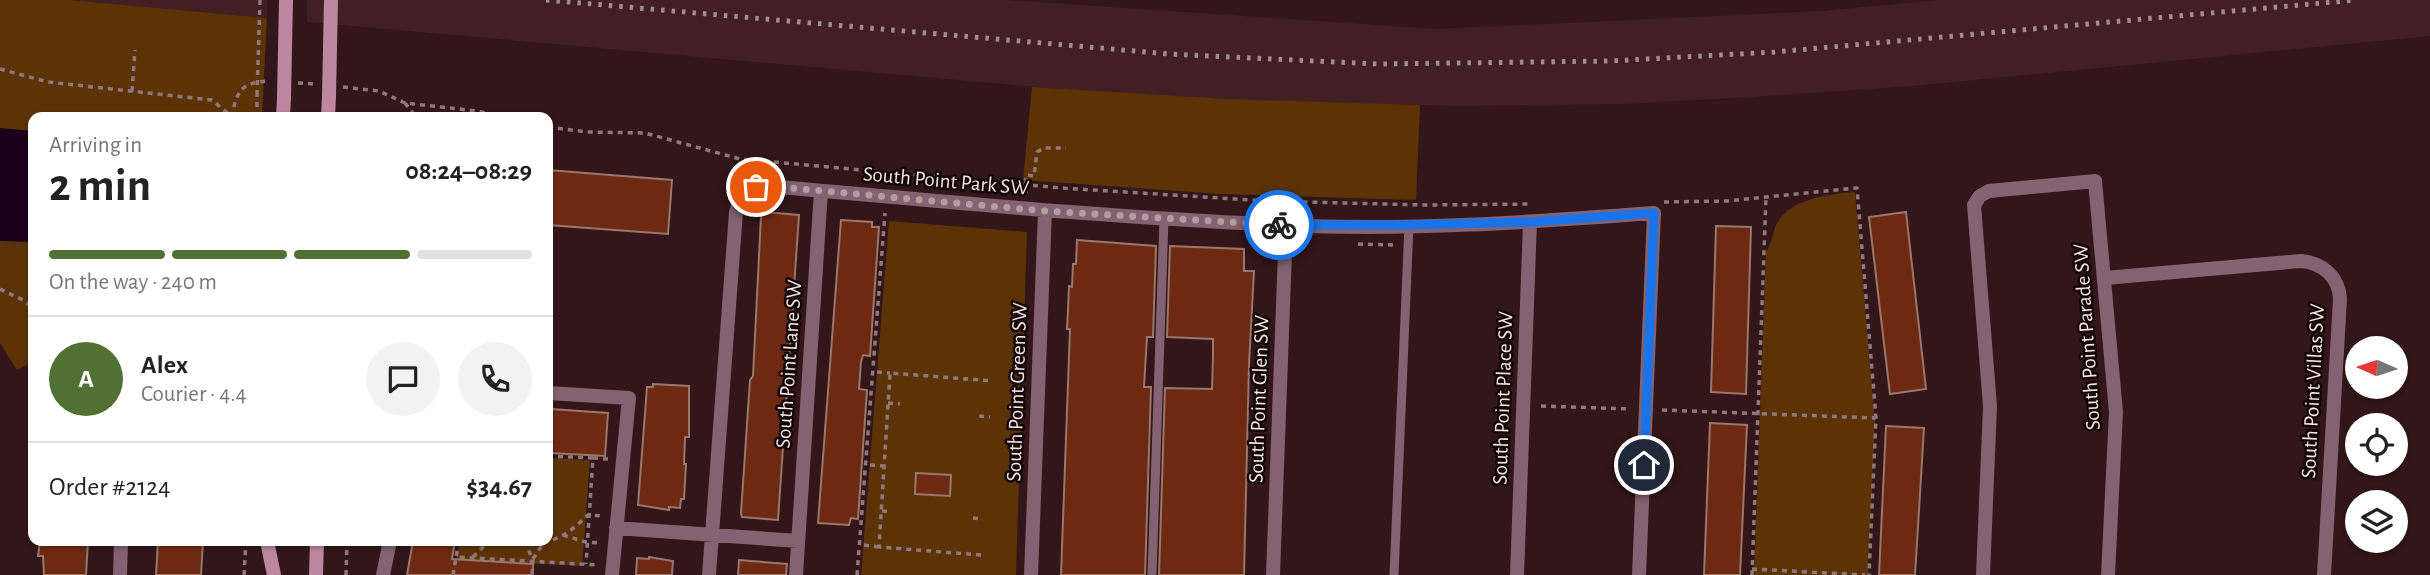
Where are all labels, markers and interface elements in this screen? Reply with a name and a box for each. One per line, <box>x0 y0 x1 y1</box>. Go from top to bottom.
text: Arriving in <box>49 134 142 157</box>
pin <box>726 157 786 217</box>
text: 08:24–08:29 <box>405 158 532 184</box>
text: 2 min <box>49 163 151 209</box>
street label: South Point Park SW <box>862 163 1030 199</box>
icon: bag <box>737 168 775 206</box>
courier <box>1244 190 1314 260</box>
icon: bike <box>1260 206 1298 244</box>
street label: South Point Parade SW <box>2070 243 2104 431</box>
text: On the way · 240 m <box>49 271 217 294</box>
street label: South Point Lane SW <box>773 279 805 449</box>
street label: South Point Green SW <box>1003 302 1031 482</box>
street label: South Point Villas SW <box>2298 303 2328 479</box>
street label: South Point Place SW <box>1489 311 1517 485</box>
street label: South Point Glen SW <box>1246 314 1272 483</box>
north arrow <box>2345 336 2408 399</box>
map controls <box>2345 336 2408 553</box>
button: chat <box>366 342 440 416</box>
button: phone <box>458 342 532 416</box>
text: Alex <box>141 352 188 378</box>
text: A <box>78 366 94 392</box>
text: Courier · 4.4 <box>141 383 247 406</box>
button: locate <box>2345 413 2408 476</box>
pin <box>1614 435 1674 495</box>
icon: home <box>1625 446 1663 484</box>
text: Order #2124 <box>49 474 171 500</box>
text: $34.67 <box>466 474 532 500</box>
button: layers <box>2345 490 2408 553</box>

